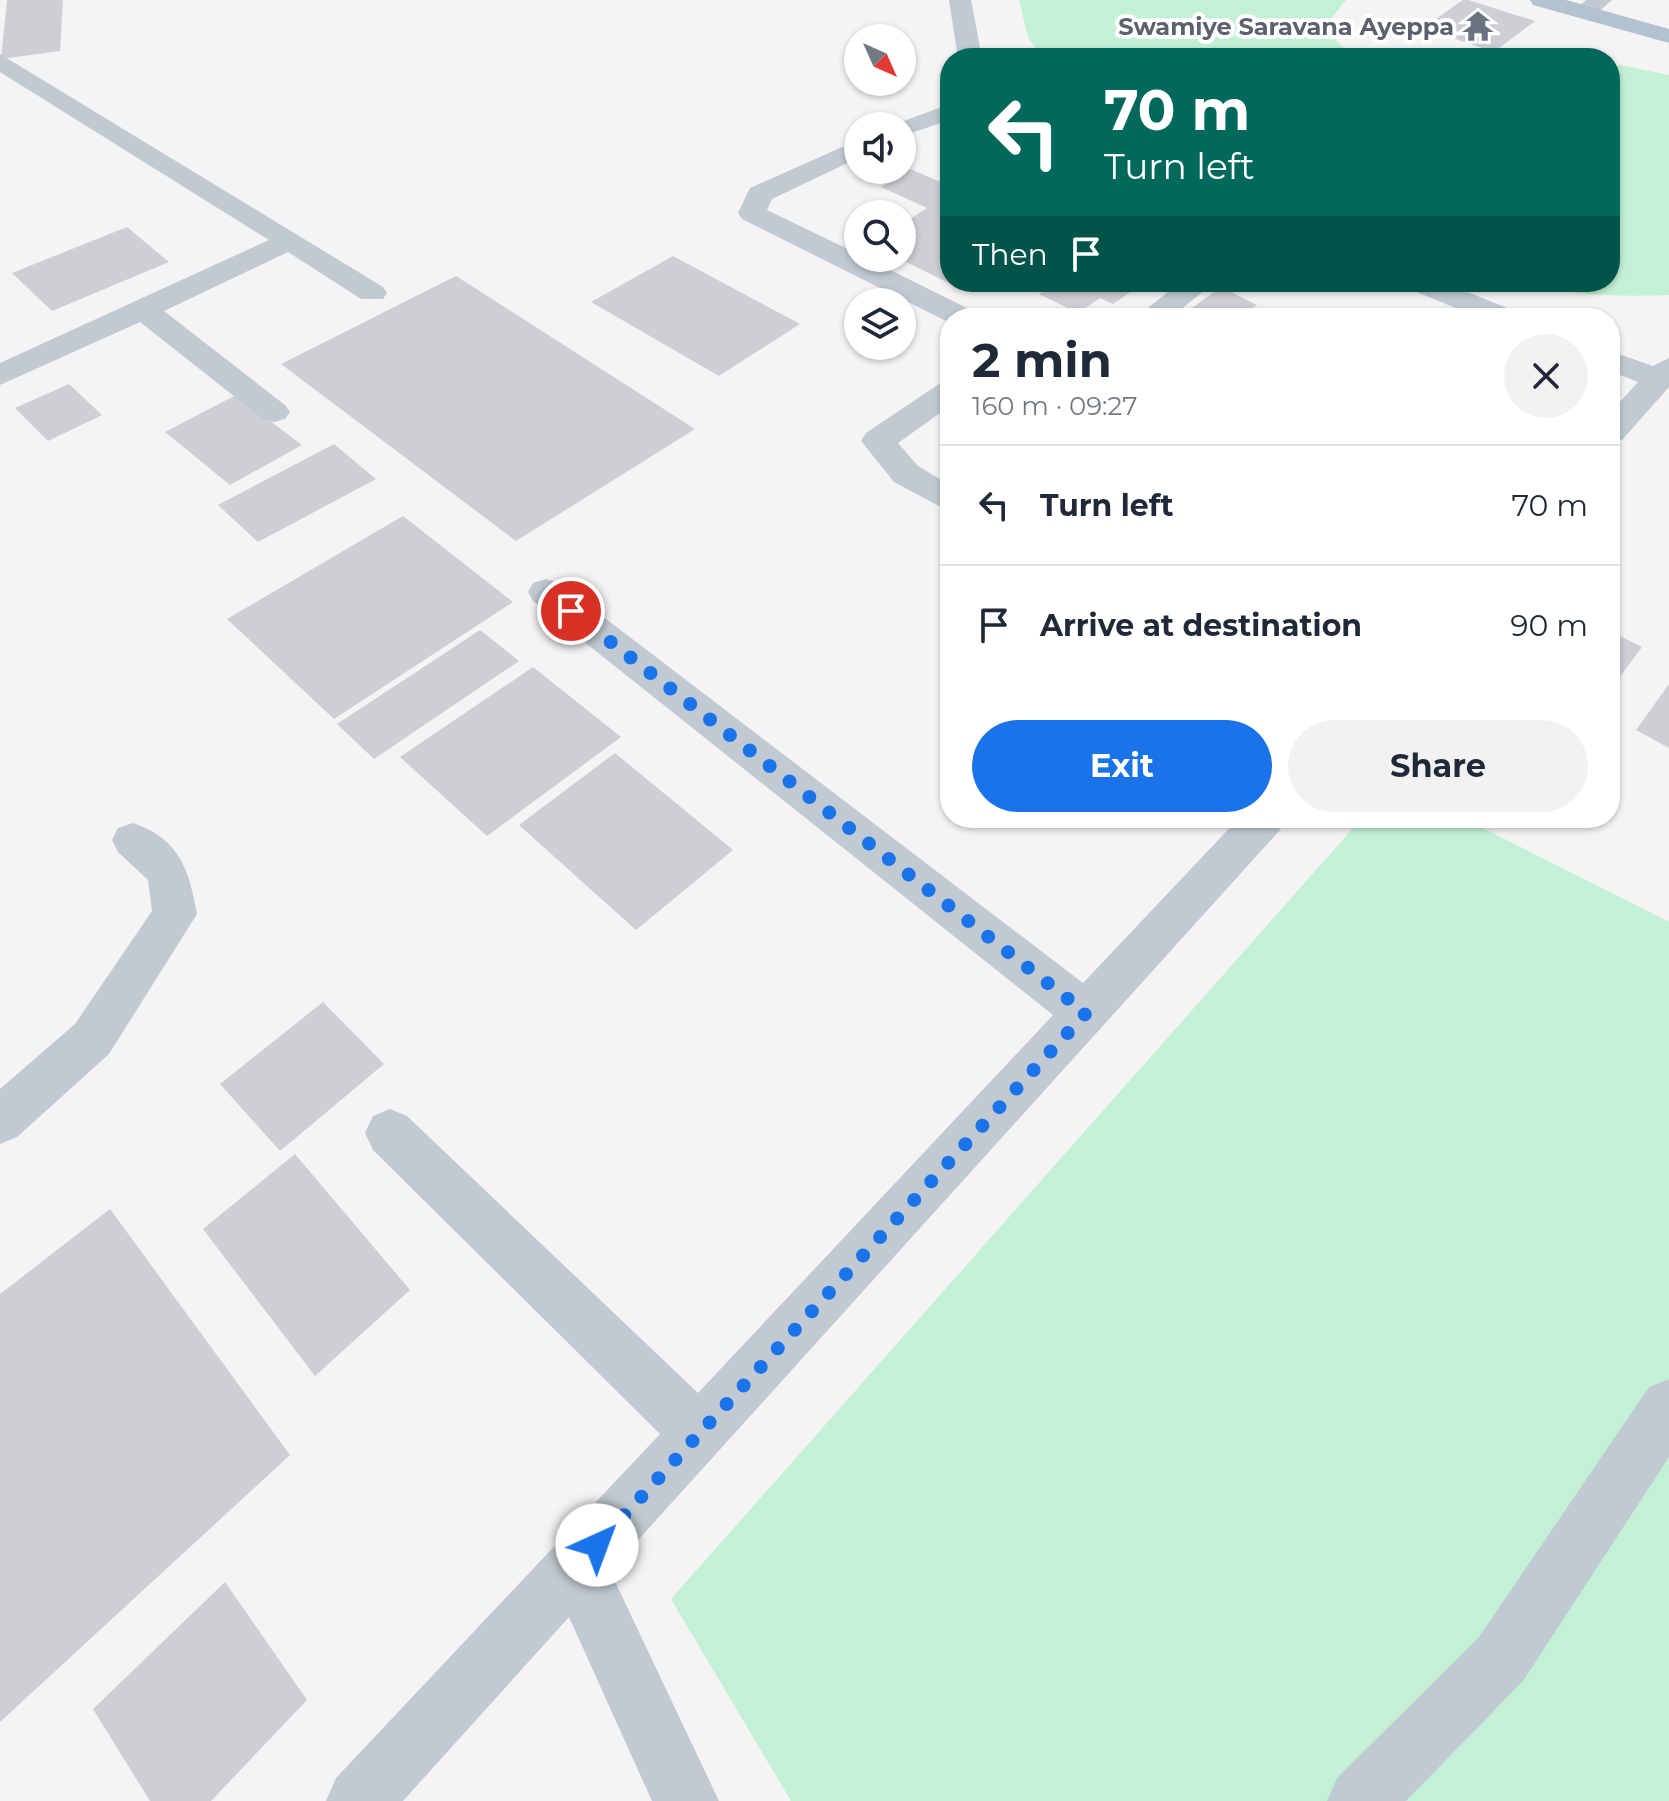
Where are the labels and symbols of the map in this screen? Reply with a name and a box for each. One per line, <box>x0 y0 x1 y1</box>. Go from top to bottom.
temple icon: Swamiye Saravana Ayeppa <box>1461 9 1495 43</box>
place label: Swamiye Saravana Ayeppa <box>1118 12 1454 41</box>
north arrow <box>844 24 916 96</box>
pin <box>537 577 605 645</box>
position arrow <box>555 1503 639 1587</box>

